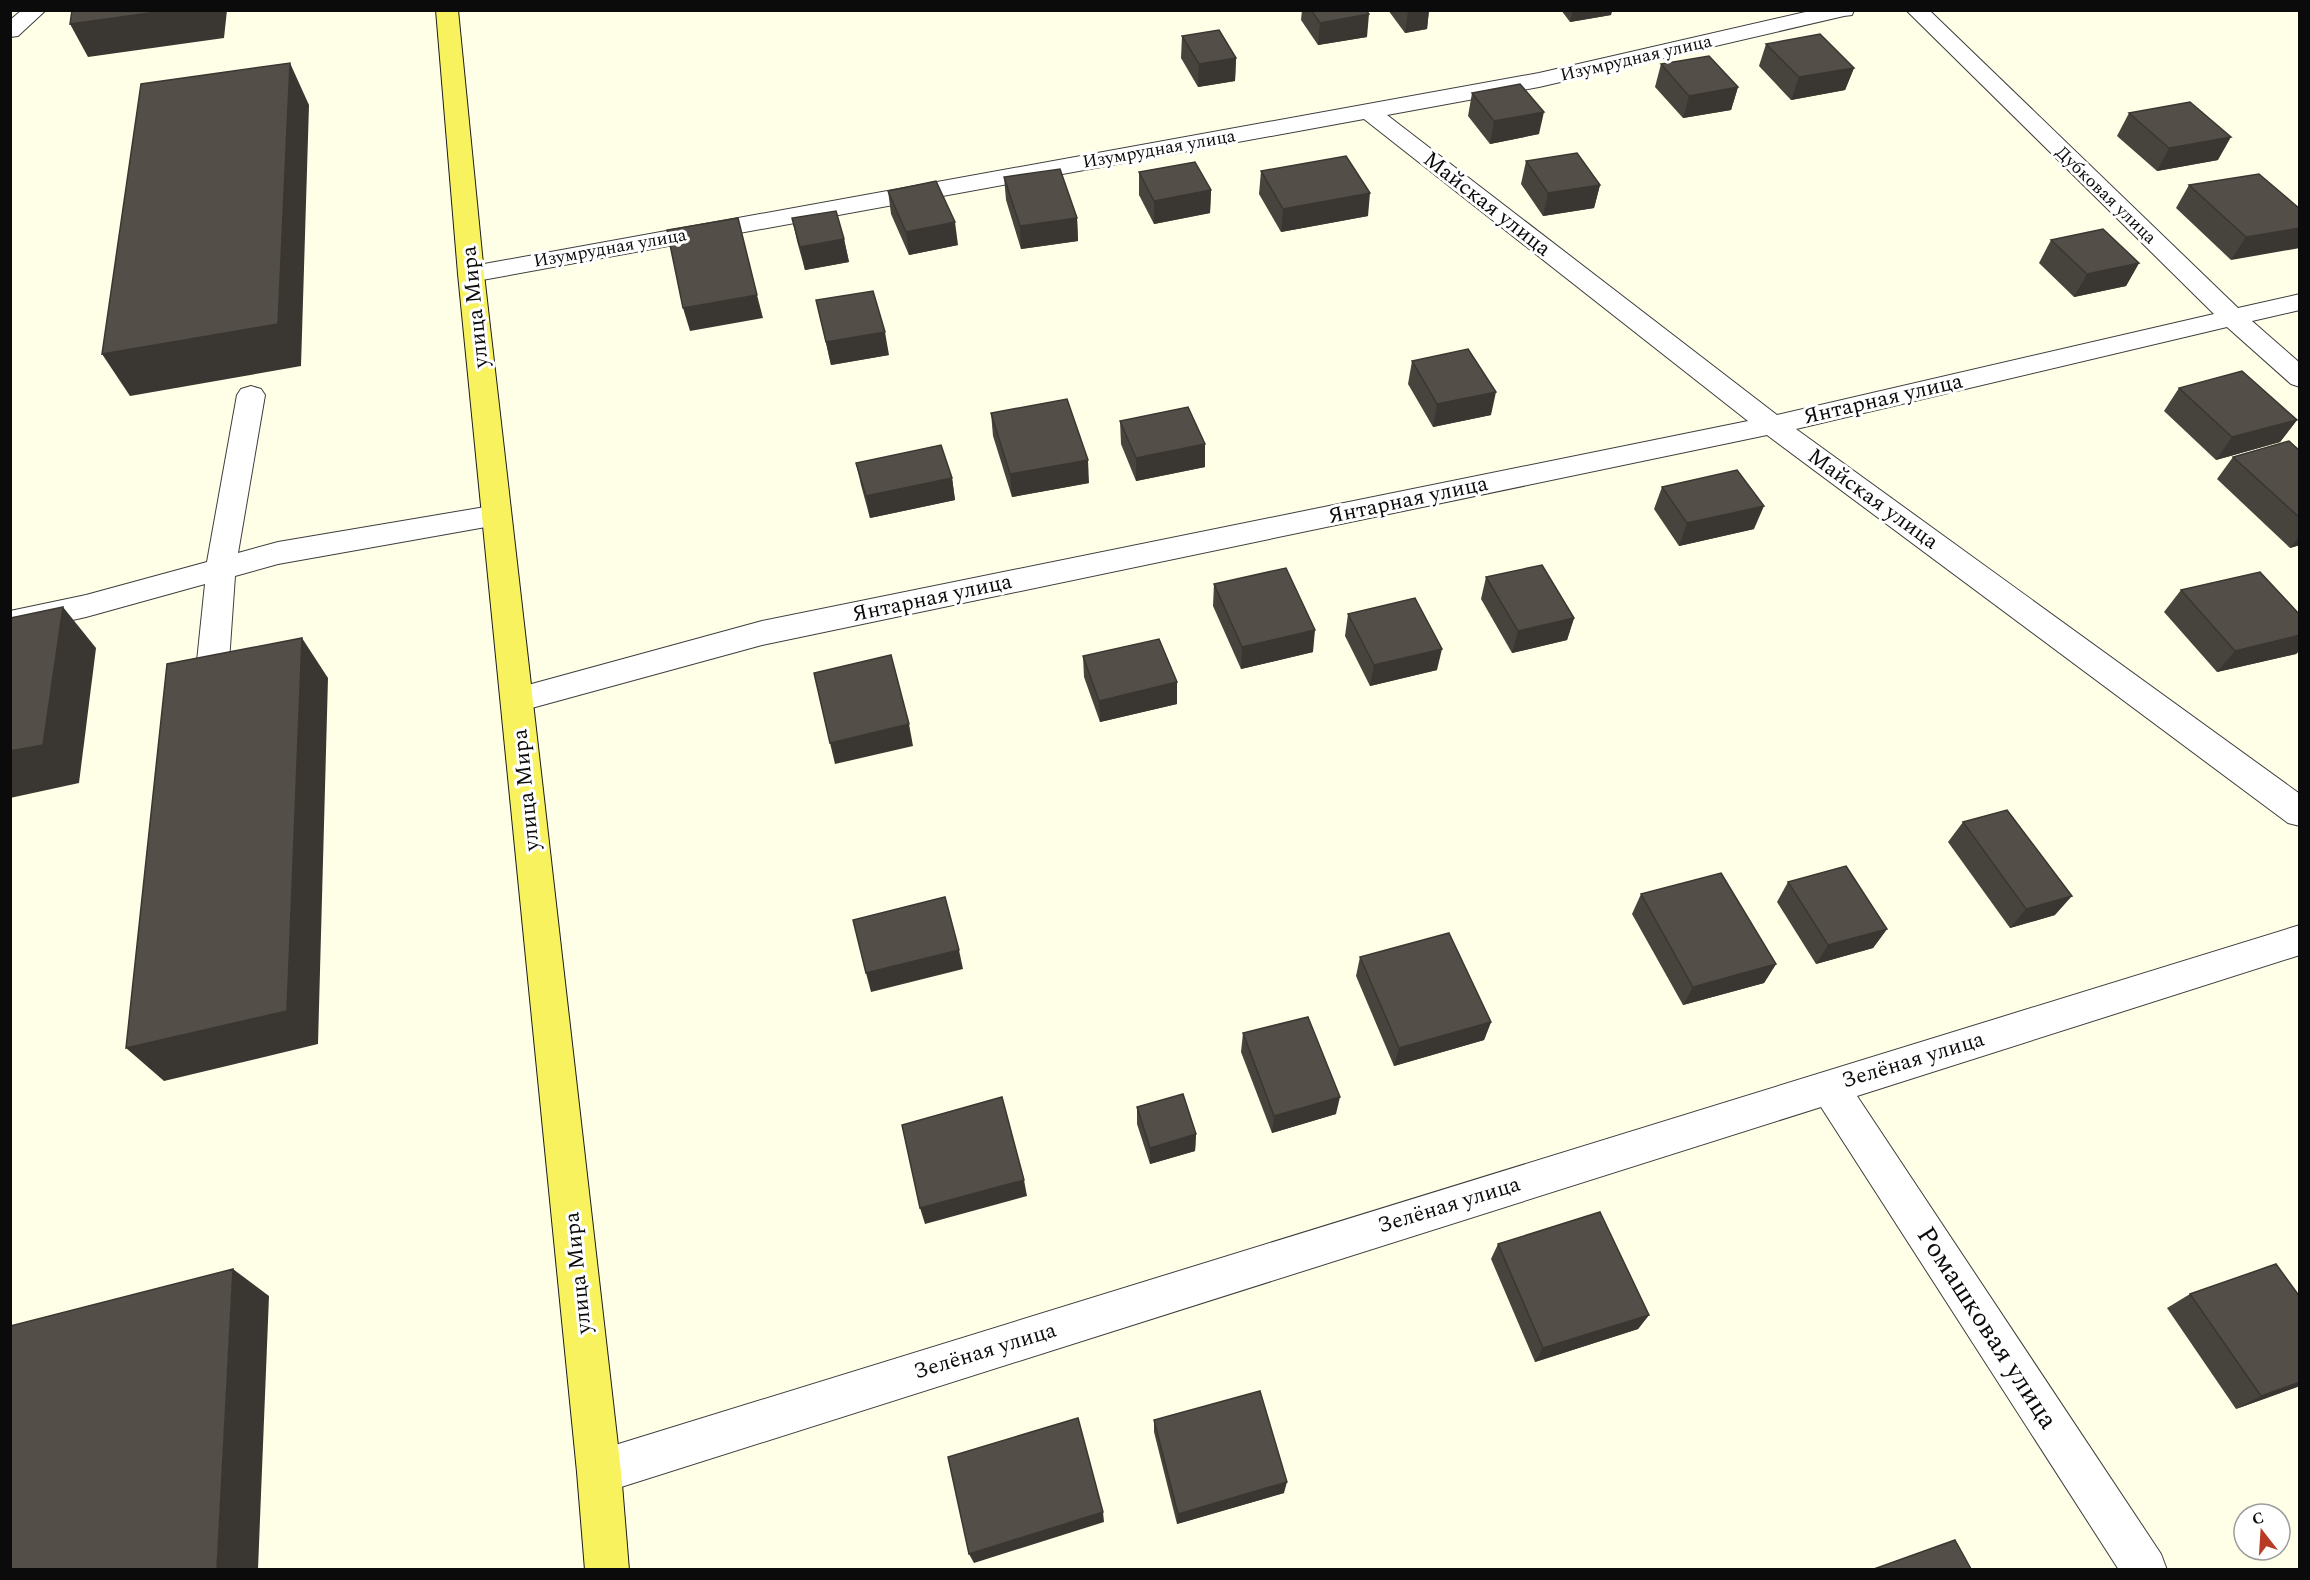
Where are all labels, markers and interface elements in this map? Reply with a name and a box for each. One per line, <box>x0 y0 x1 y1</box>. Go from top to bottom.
street label: Изумрудная улица <box>1557 27 1715 89</box>
street label: Изумрудная улица <box>1080 122 1238 176</box>
street label: Дубковая улица <box>2049 140 2163 251</box>
street label: Майская улица <box>1416 143 1558 265</box>
street label: Изумрудная улица <box>531 221 689 275</box>
street label: улица Мира <box>452 244 498 371</box>
street label: Янтарная улица <box>1800 365 1966 433</box>
street label: Майская улица <box>1801 440 1946 558</box>
street label: Янтарная улица <box>1325 467 1491 533</box>
street label: Янтарная улица <box>849 565 1015 631</box>
street label: улица Мира <box>503 727 549 854</box>
street label: Зелёная улица <box>1837 1023 1989 1097</box>
street label: Зелёная улица <box>1373 1168 1525 1242</box>
street label: улица Мира <box>555 1210 601 1337</box>
street label: Ромашковая улица <box>1905 1218 2069 1438</box>
street label: Зелёная улица <box>909 1314 1061 1388</box>
north arrow <box>2232 1502 2292 1562</box>
text: С <box>2249 1505 2267 1532</box>

